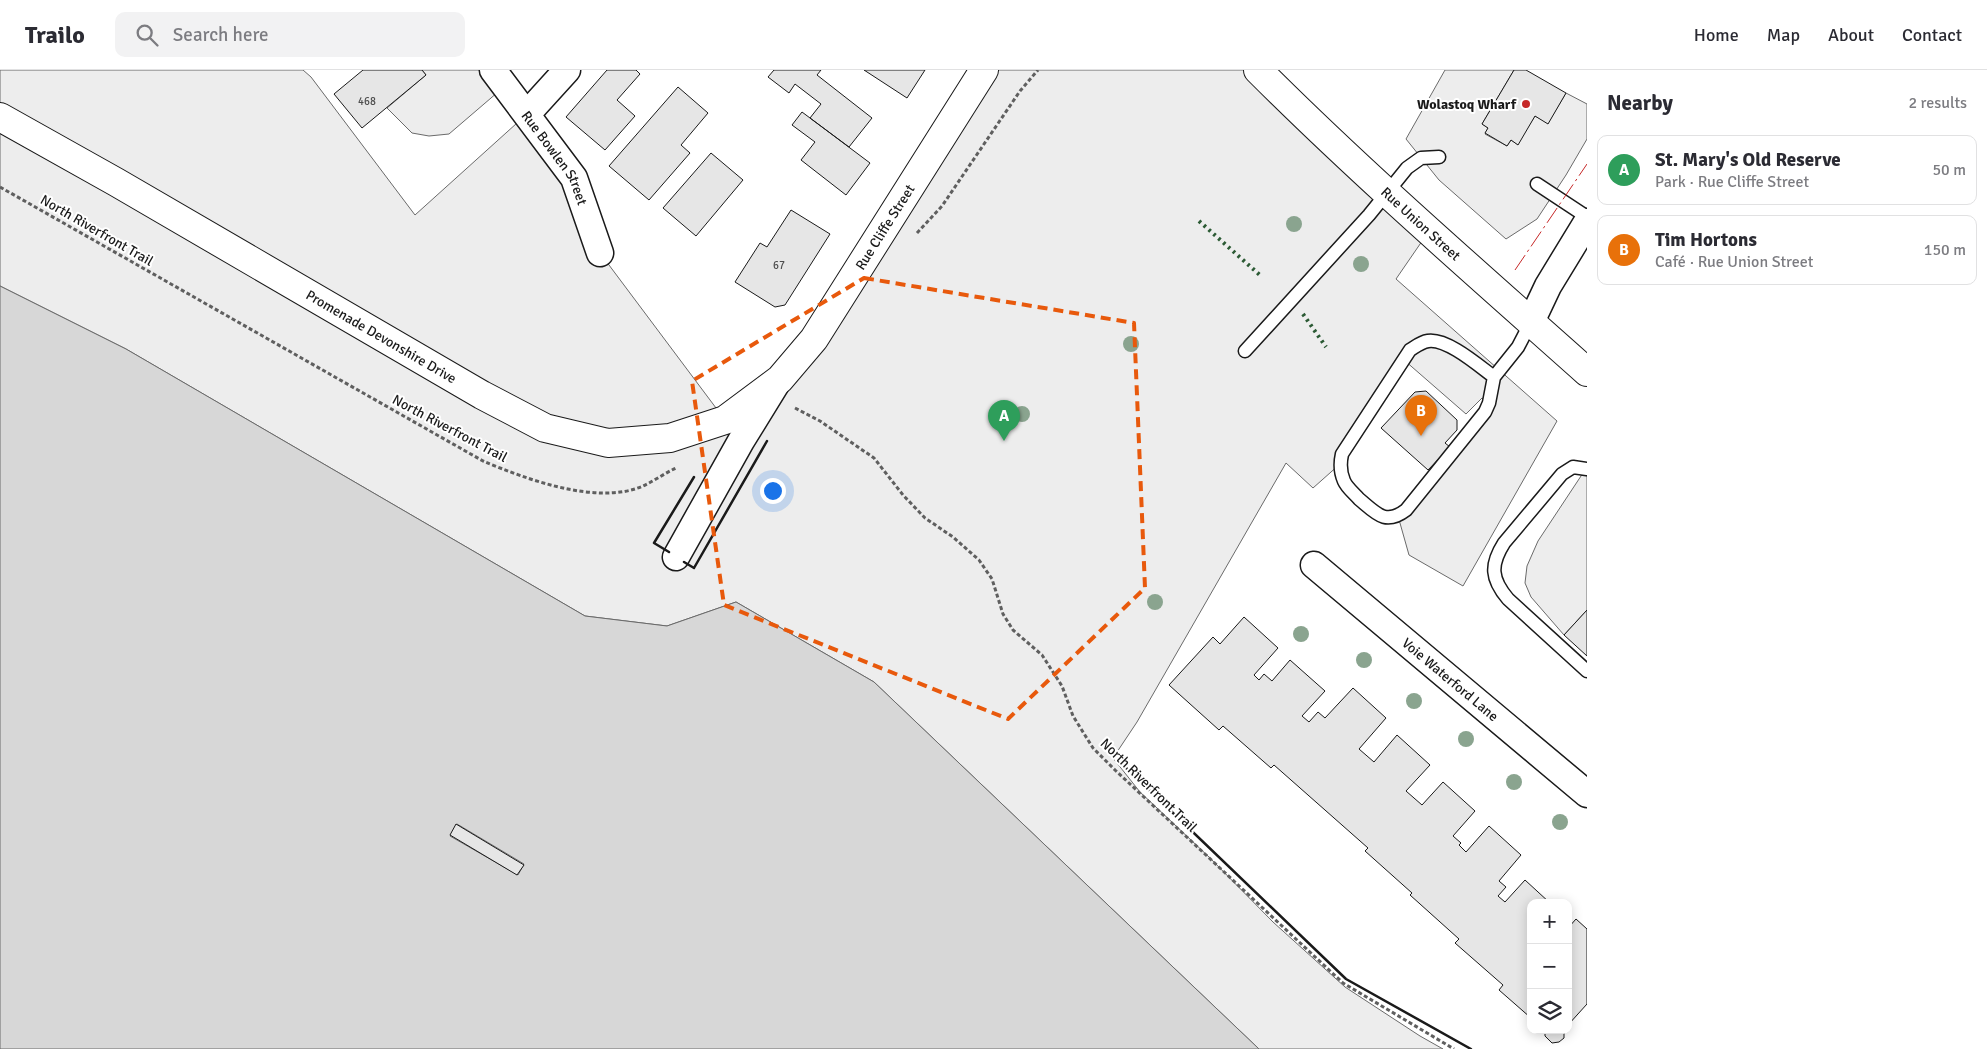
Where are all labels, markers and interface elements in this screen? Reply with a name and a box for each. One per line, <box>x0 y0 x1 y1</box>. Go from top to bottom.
search box <box>115 12 465 57</box>
text: Trailo <box>25 20 85 50</box>
icon: search <box>133 21 161 49</box>
text: Search here <box>173 23 269 47</box>
text: Home <box>1694 24 1739 46</box>
text: Map <box>1767 24 1800 46</box>
text: About <box>1828 24 1874 46</box>
text: Contact <box>1902 24 1962 46</box>
text: Nearby <box>1607 90 1673 116</box>
text: 2 results <box>1908 93 1967 113</box>
house number: 468 <box>358 95 376 108</box>
place label: Wolastoq Wharf <box>1417 96 1517 113</box>
marker: Wolastoq Wharf <box>1520 98 1532 110</box>
street label: Rue Bowlen Street <box>518 108 591 207</box>
text: St. Mary's Old Reserve <box>1655 148 1841 172</box>
text: A <box>1619 160 1629 180</box>
text: 50 m <box>1932 160 1966 180</box>
text: Park · Rue Cliffe Street <box>1655 172 1809 192</box>
street label: Rue Cliffe Street <box>852 181 919 273</box>
street label: Rue Union Street <box>1377 184 1464 264</box>
street label: North Riverfront Trail <box>37 191 156 270</box>
text: Tim Hortons <box>1655 228 1757 252</box>
text: B <box>1619 240 1629 260</box>
text: 150 m <box>1924 240 1966 260</box>
text: Café · Rue Union Street <box>1655 252 1813 272</box>
house number: 67 <box>773 259 785 272</box>
street label: Promenade Devonshire Drive <box>303 286 459 387</box>
street label: North Riverfront Trail <box>389 391 510 466</box>
pin: B <box>1405 395 1437 436</box>
pin: A <box>988 400 1020 441</box>
your location <box>760 478 786 504</box>
street label: Voie Waterford Lane <box>1398 635 1502 725</box>
street label: North Riverfront Trail <box>1097 735 1200 836</box>
map controls <box>1527 899 1572 1034</box>
button: + <box>1527 899 1572 944</box>
button: − <box>1527 944 1572 989</box>
button: layers <box>1527 989 1572 1034</box>

